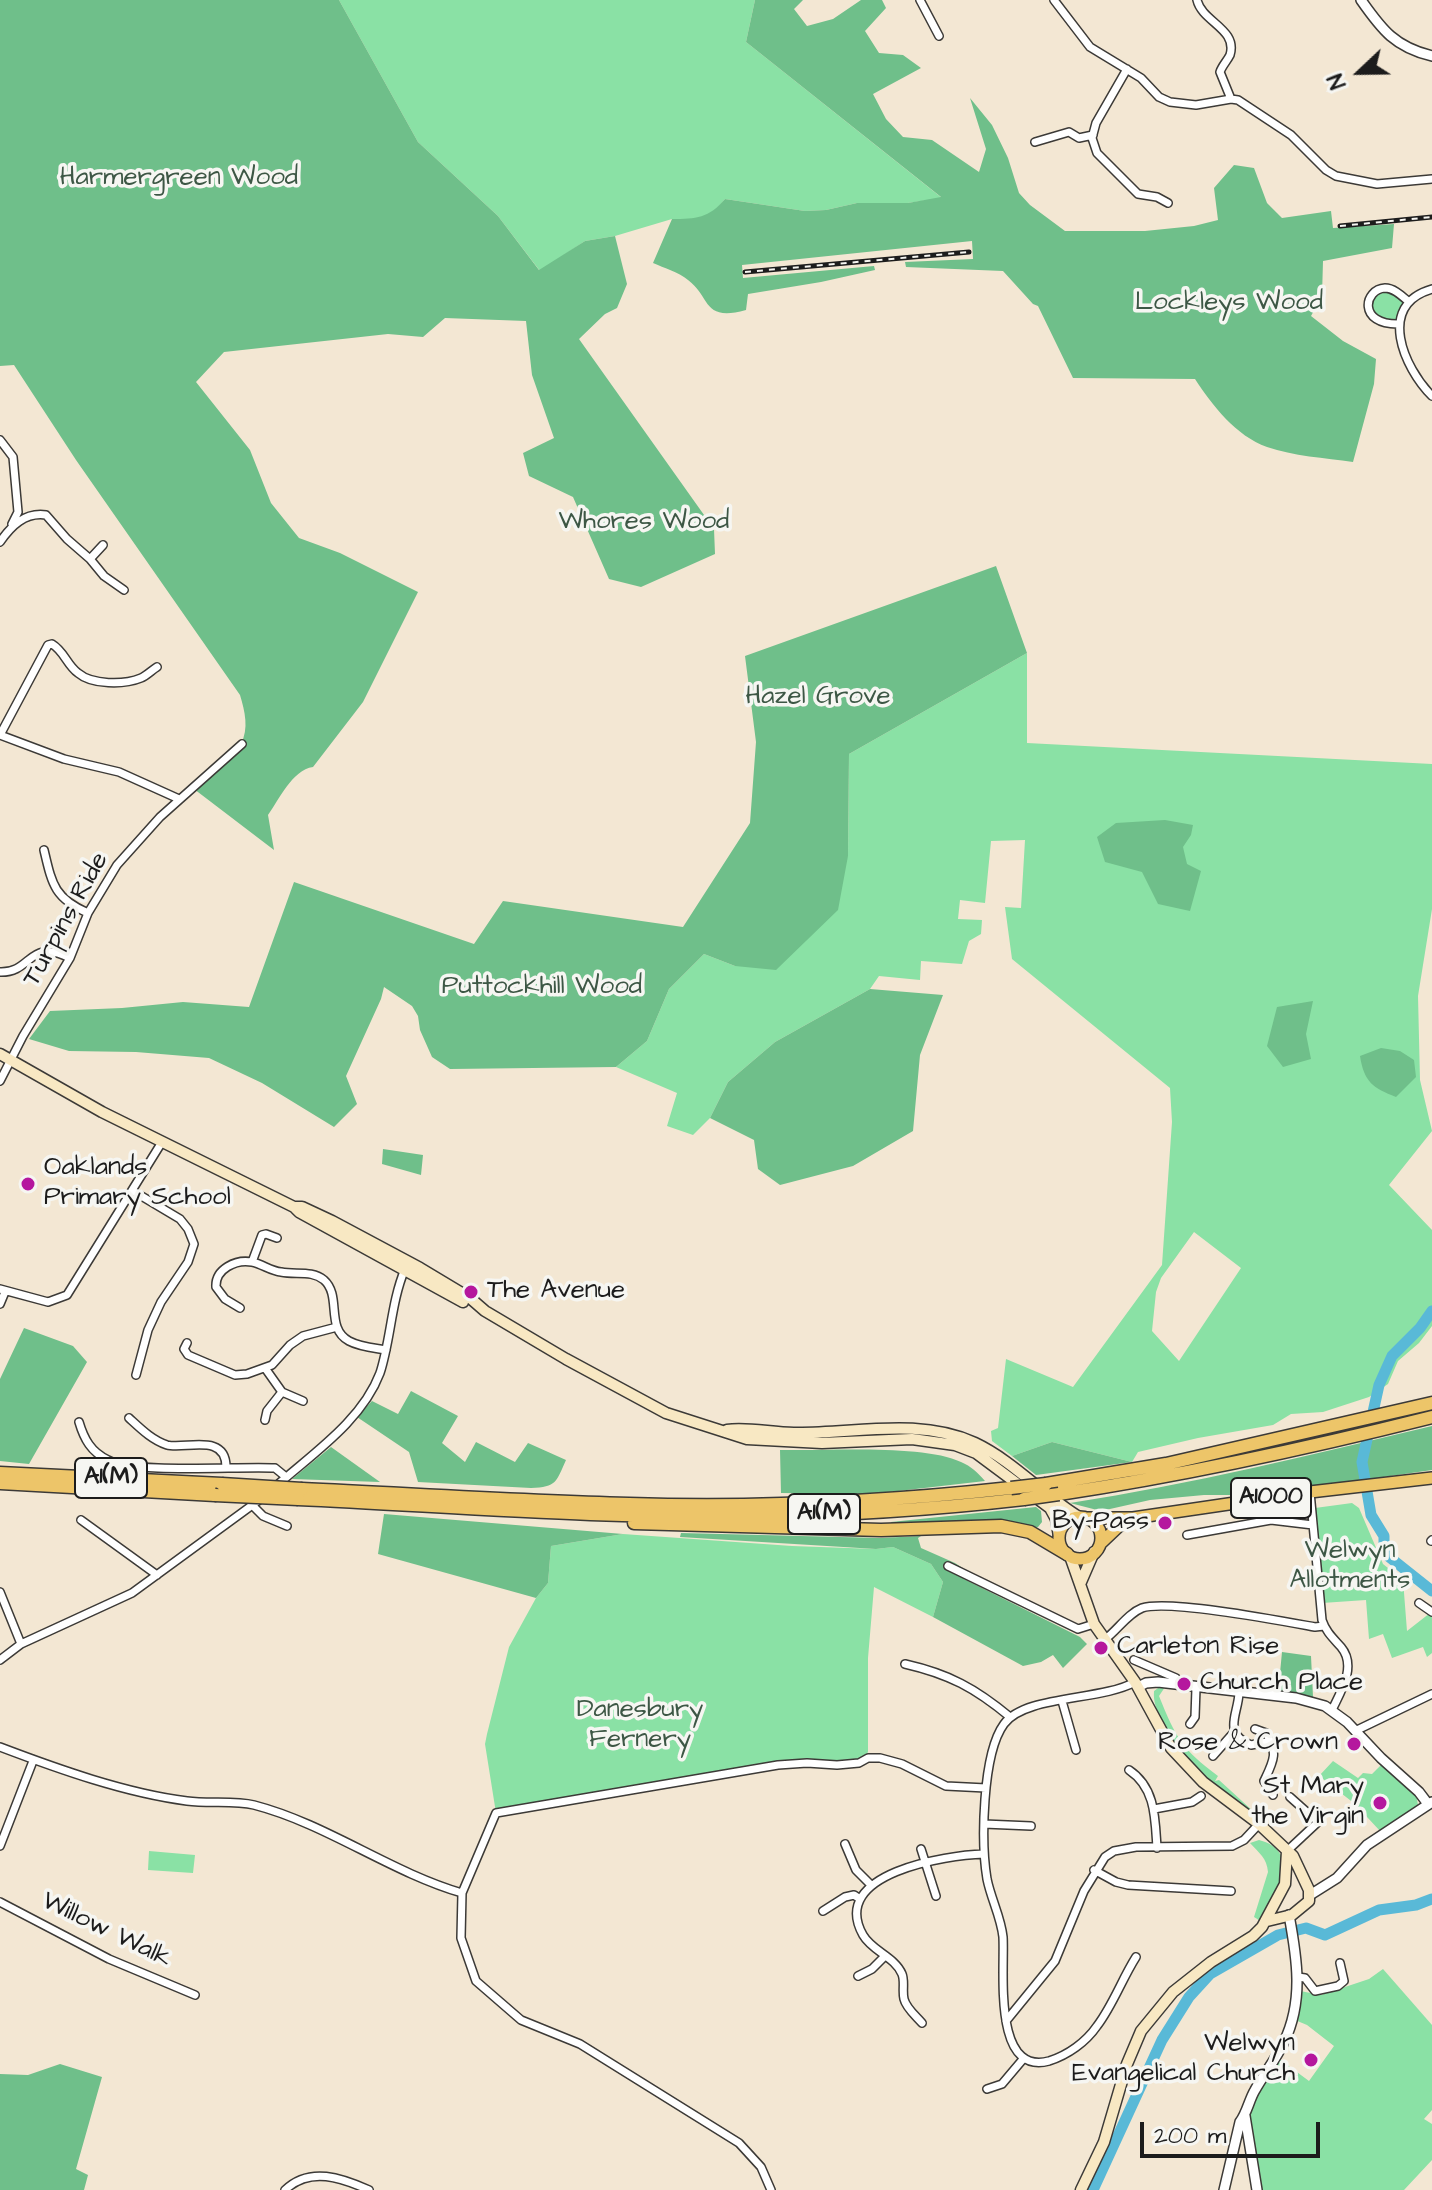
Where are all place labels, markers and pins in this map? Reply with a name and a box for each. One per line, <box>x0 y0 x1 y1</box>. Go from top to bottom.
place label: Oaklands Primary School <box>44 1153 231 1214</box>
marker: Oaklands Primary School <box>19 1175 37 1193</box>
place label: The Avenue <box>487 1276 625 1308</box>
marker: The Avenue <box>462 1283 480 1301</box>
place label: By-Pass <box>1052 1507 1149 1539</box>
marker: By-Pass <box>1156 1514 1174 1532</box>
place label: Carleton Rise <box>1117 1632 1279 1664</box>
marker: Carleton Rise <box>1092 1639 1110 1657</box>
place label: Church Place <box>1200 1668 1363 1700</box>
marker: Church Place <box>1175 1675 1193 1693</box>
place label: Rose & Crown <box>1158 1728 1338 1760</box>
marker: Rose & Crown <box>1345 1735 1363 1753</box>
place label: St Mary the Virgin <box>1251 1772 1364 1834</box>
marker: St Mary the Virgin <box>1371 1794 1389 1812</box>
place label: Welwyn Evangelical Church <box>1072 2029 1295 2090</box>
marker: Welwyn Evangelical Church <box>1302 2051 1320 2069</box>

